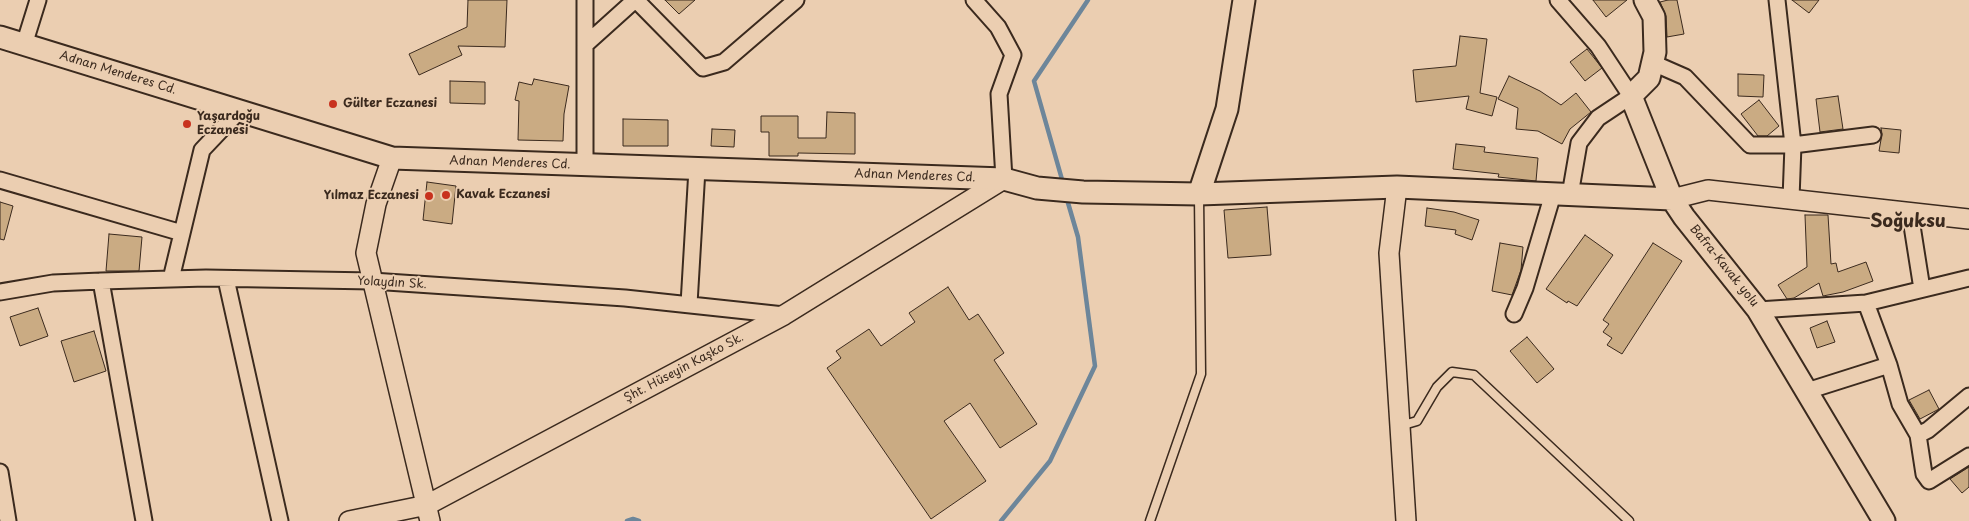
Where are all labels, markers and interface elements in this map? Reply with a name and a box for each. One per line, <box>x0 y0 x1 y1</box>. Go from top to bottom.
street label: Adnan Menderes Cd. <box>58 48 178 98</box>
place label: Gülter Eczanesi <box>343 97 437 111</box>
marker: Gülter Eczanesi <box>327 98 339 110</box>
place label: Yaşardoğu Eczanesi <box>197 110 260 138</box>
marker: Yaşardoğu Eczanesi <box>181 118 193 130</box>
street label: Adnan Menderes Cd. <box>449 154 571 172</box>
street label: Adnan Menderes Cd. <box>854 167 976 185</box>
place label: Kavak Eczanesi <box>456 188 550 202</box>
place label: Yılmaz Eczanesi <box>324 189 419 203</box>
marker: Kavak Eczanesi <box>440 189 452 201</box>
marker: Yılmaz Eczanesi <box>423 190 435 202</box>
district label: Soğuksu <box>1870 211 1946 233</box>
street label: Bafra-Kavak yolu <box>1687 222 1761 310</box>
street label: Yolaydın Sk. <box>357 274 427 292</box>
street label: Şht. Hüseyin Kaşko Sk. <box>622 330 746 406</box>

